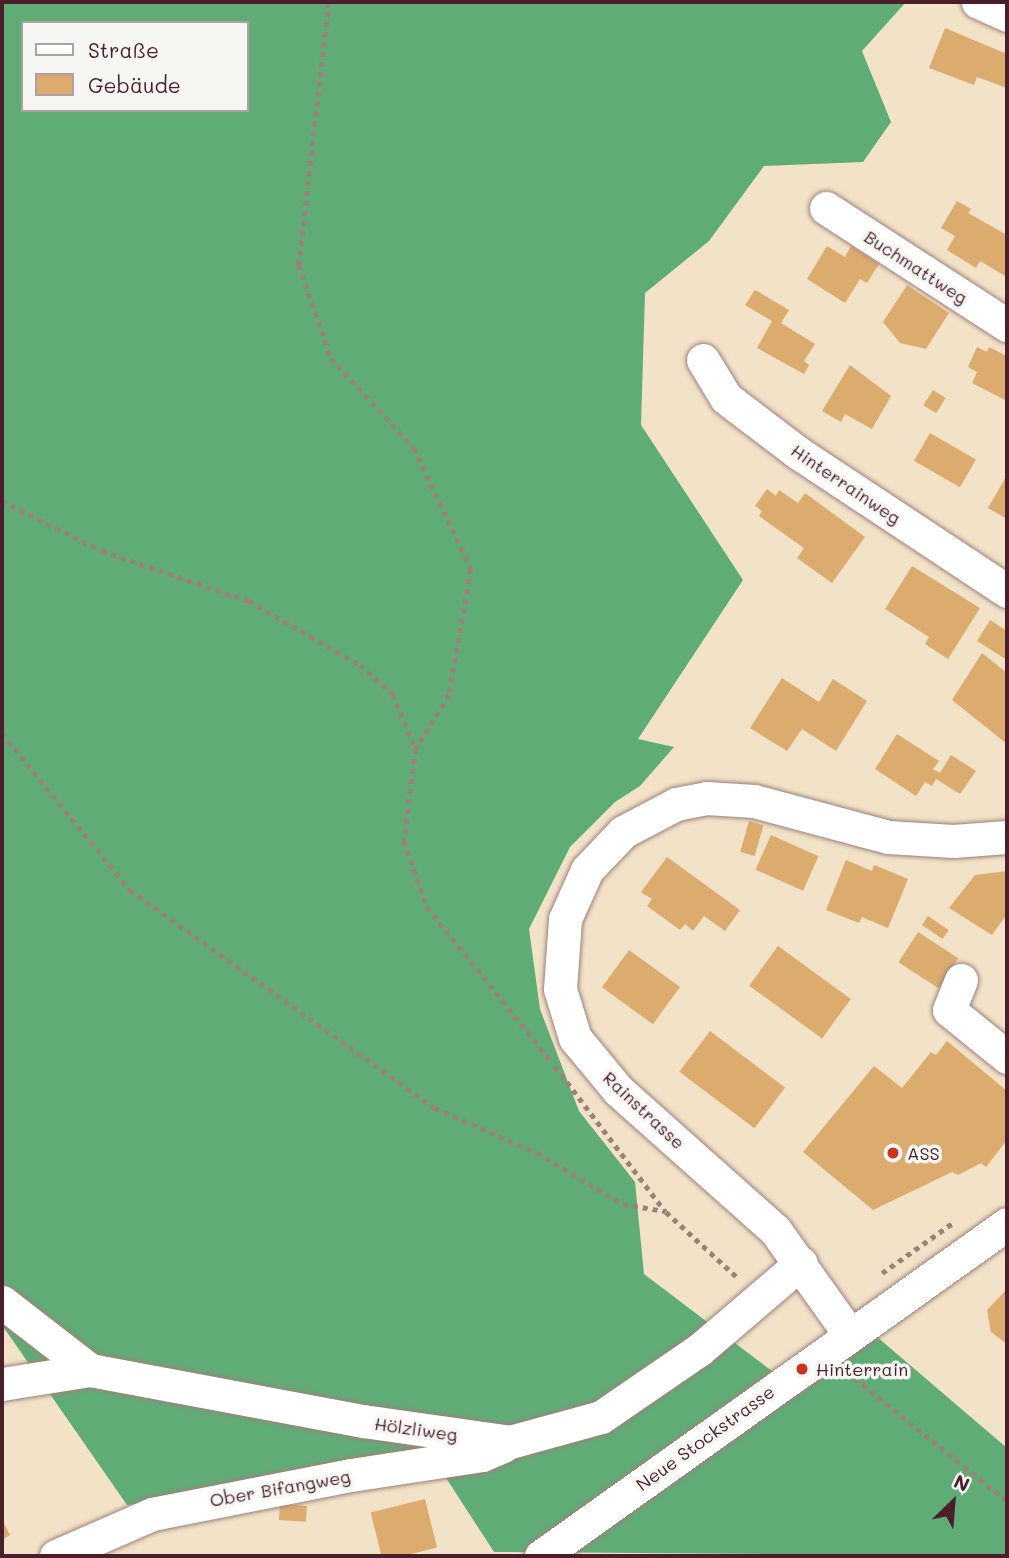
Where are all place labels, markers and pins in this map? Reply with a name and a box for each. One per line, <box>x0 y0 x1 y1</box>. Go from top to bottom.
place label: ASS <box>907 1142 940 1164</box>
marker: ASS <box>885 1145 901 1161</box>
place label: Hinterrain <box>816 1358 908 1380</box>
marker: Hinterrain <box>794 1361 810 1377</box>

